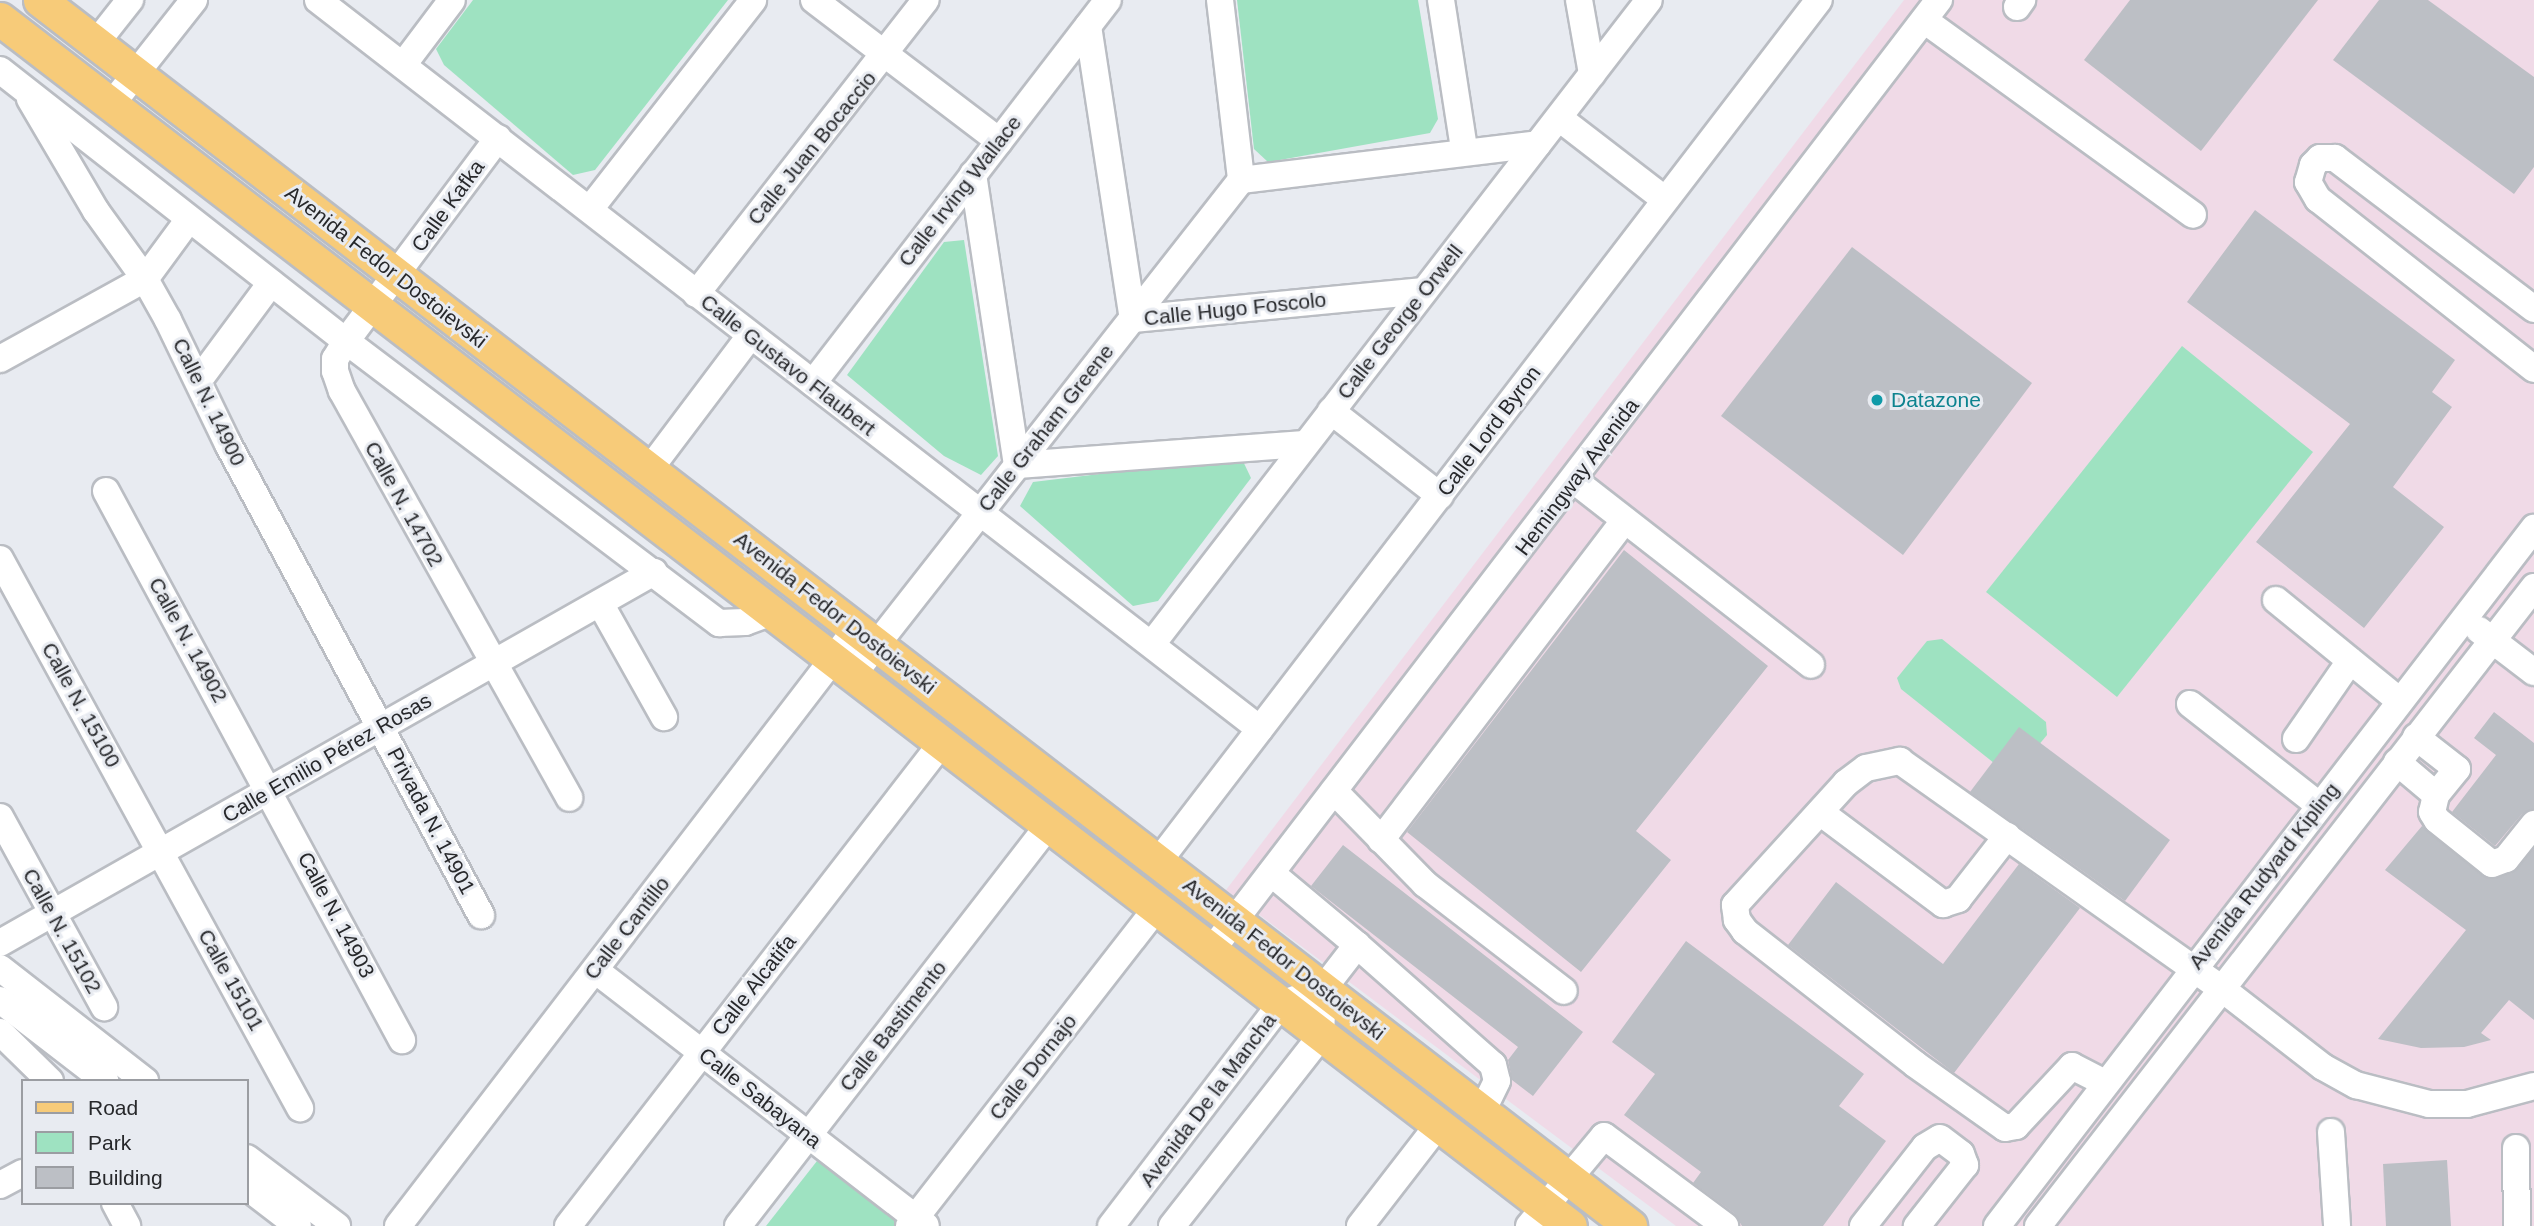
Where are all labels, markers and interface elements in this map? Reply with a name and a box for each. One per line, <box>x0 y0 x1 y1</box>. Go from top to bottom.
street label: Calle Juan Bocaccio <box>742 66 882 230</box>
street label: Calle Irving Wallace <box>893 110 1027 272</box>
street label: Calle Kafka <box>406 155 490 257</box>
street label: Avenida Fedor Dostoievski <box>280 180 492 354</box>
street label: Calle George Orwell <box>1332 240 1468 404</box>
street label: Calle Hugo Foscolo <box>1143 287 1327 331</box>
street label: Calle Gustavo Flaubert <box>696 289 880 441</box>
street label: Calle N. 14900 <box>167 334 251 470</box>
street label: Calle Graham Greene <box>973 339 1119 517</box>
street label: Calle Lord Byron <box>1432 361 1546 501</box>
place label: Datazone <box>1891 387 1981 413</box>
marker: Datazone <box>1869 392 1885 408</box>
street label: Hemingway Avenida <box>1509 393 1645 561</box>
street label: Calle N. 14702 <box>359 437 449 571</box>
street label: Avenida Fedor Dostoievski <box>729 526 941 700</box>
street label: Calle N. 14902 <box>143 573 233 707</box>
street label: Calle N. 15100 <box>36 638 126 772</box>
street label: Calle Emilio Pérez Rosas <box>218 688 436 828</box>
street label: Privada N. 14901 <box>382 743 480 899</box>
street label: Avenida Rudyard Kipling <box>2183 778 2345 974</box>
street label: Calle N. 14903 <box>292 848 380 982</box>
street label: Calle N. 15102 <box>17 864 107 998</box>
street label: Calle Cantillo <box>579 871 675 985</box>
street label: Avenida Fedor Dostoievski <box>1178 872 1390 1046</box>
street label: Calle 15101 <box>193 925 269 1035</box>
street label: Calle Alcatifa <box>706 929 802 1041</box>
street label: Calle Bastimento <box>834 956 952 1096</box>
street label: Avenida De la Mancha <box>1134 1008 1282 1192</box>
street label: Calle Dornajo <box>984 1009 1082 1125</box>
street label: Calle Sabayana <box>694 1042 826 1154</box>
legend <box>21 1079 248 1205</box>
text: Road <box>88 1096 138 1119</box>
text: Park <box>88 1131 131 1154</box>
text: Building <box>88 1166 163 1189</box>

